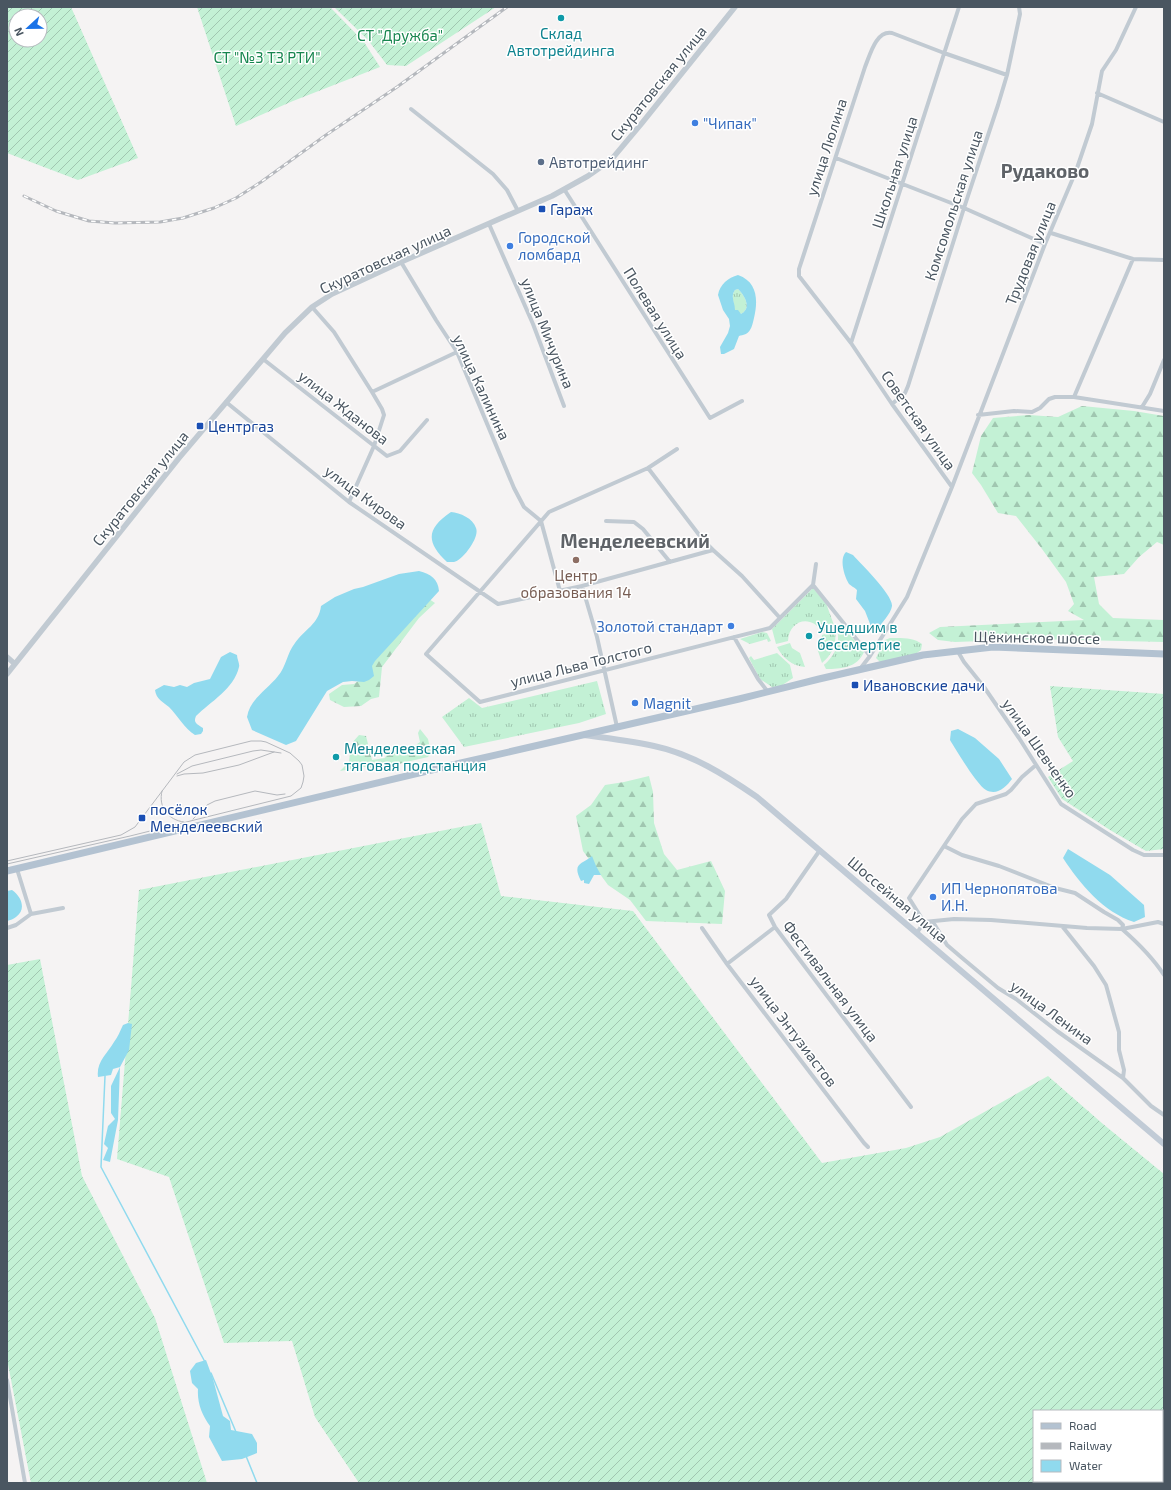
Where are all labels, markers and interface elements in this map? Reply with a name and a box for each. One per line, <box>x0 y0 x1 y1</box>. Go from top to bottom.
north arrow <box>8 8 48 48</box>
marker: Склад Автотрейдинга <box>556 13 566 23</box>
street label: Скуратовская улица <box>606 22 711 145</box>
place label: Склад Автотрейдинга <box>507 24 615 59</box>
text: N <box>11 26 26 38</box>
park label: СТ "Дружба" <box>357 26 443 45</box>
park label: СТ "№3 ТЗ РТИ" <box>214 48 320 66</box>
street label: улица Люлина <box>802 96 851 198</box>
place label: "Чипак" <box>703 114 757 132</box>
street label: Школьная улица <box>867 114 922 231</box>
marker: "Чипак" <box>690 118 700 128</box>
street label: Комсомольская улица <box>920 127 987 283</box>
place label: Автотрейдинг <box>549 153 649 171</box>
marker: Автотрейдинг <box>536 157 546 167</box>
district label: Рудаково <box>1001 159 1089 182</box>
street label: Трудовая улица <box>1001 198 1060 308</box>
place label: Гараж <box>550 200 593 218</box>
marker: Гараж <box>537 204 547 214</box>
street label: Скуратовская улица <box>316 221 454 298</box>
place label: Городской ломбард <box>518 228 591 263</box>
marker: Городской ломбард <box>505 241 515 251</box>
street label: Полевая улица <box>620 264 691 363</box>
street label: улица Мичурина <box>517 275 578 391</box>
street label: улица Калинина <box>449 331 514 443</box>
street label: улица Жданова <box>295 366 393 449</box>
street label: Советская улица <box>877 367 960 474</box>
place label: Центргаз <box>208 417 274 435</box>
marker: Центргаз <box>195 421 205 431</box>
street label: Скуратовская улица <box>88 427 193 550</box>
street label: улица Кирова <box>321 461 411 534</box>
district label: Менделеевский <box>560 529 710 552</box>
marker: Центр образования 14 <box>571 555 581 565</box>
place label: Центр образования 14 <box>520 566 632 601</box>
place label: Золотой стандарт <box>597 617 723 635</box>
place label: Ушедшим в бессмертие <box>817 618 901 653</box>
marker: Золотой стандарт <box>726 621 736 631</box>
street label: Щёкинское шоссе <box>974 627 1100 647</box>
marker: Ушедшим в бессмертие <box>804 631 814 641</box>
street label: улица Льва Толстого <box>508 638 654 691</box>
place label: Ивановские дачи <box>863 676 985 694</box>
marker: Ивановские дачи <box>850 680 860 690</box>
place label: Magnit <box>643 694 691 712</box>
street label: улица Шевченко <box>998 695 1081 802</box>
marker: Magnit <box>630 698 640 708</box>
place label: Менделеевская тяговая подстанция <box>344 739 486 774</box>
marker: Менделеевская тяговая подстанция <box>331 752 341 762</box>
place label: посёлок Менделеевский <box>150 800 263 835</box>
marker: посёлок Менделеевский <box>137 813 147 823</box>
street label: Шоссейная улица <box>844 852 951 947</box>
place label: ИП Чернопятова И.Н. <box>941 879 1057 914</box>
marker: ИП Чернопятова И.Н. <box>928 892 938 902</box>
street label: Фестивальная улица <box>779 917 882 1046</box>
street label: улица Энтузиастов <box>746 972 841 1091</box>
street label: улица Ленина <box>1007 976 1097 1049</box>
legend <box>1033 1410 1163 1482</box>
text: Road <box>1069 1418 1097 1432</box>
text: Railway <box>1069 1438 1113 1452</box>
text: Water <box>1069 1458 1103 1472</box>

